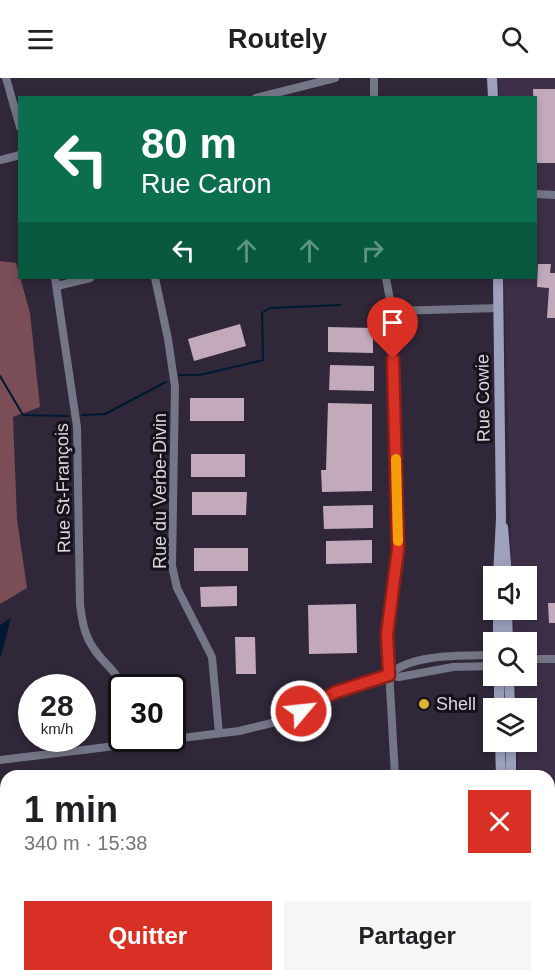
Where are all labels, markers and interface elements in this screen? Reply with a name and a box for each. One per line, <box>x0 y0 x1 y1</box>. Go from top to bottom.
icon: menu <box>24 23 57 56</box>
icon: search <box>498 23 531 56</box>
text: Routely <box>228 24 327 54</box>
icon: left <box>42 120 120 198</box>
text: 80 m <box>141 120 237 167</box>
text: Rue Caron <box>141 169 272 199</box>
icon: left <box>167 234 200 267</box>
icon: ahead <box>230 234 263 267</box>
icon: ahead <box>293 234 326 267</box>
icon: right <box>356 234 389 267</box>
pin <box>367 297 418 359</box>
icon: arrive <box>376 306 409 339</box>
street label: Rue Cowie <box>472 354 494 442</box>
street label: Rue du Verbe-Divin <box>150 413 170 569</box>
street label: Rue St-François <box>52 423 74 553</box>
map controls <box>483 566 537 752</box>
button: sound <box>483 566 537 620</box>
button: search <box>483 632 537 686</box>
speed limit sign: 30 <box>108 674 186 752</box>
position arrow <box>269 679 333 743</box>
text: 28 <box>40 689 74 722</box>
place label: Shell <box>436 694 476 714</box>
marker: Shell <box>417 697 431 711</box>
button: layers <box>483 698 537 752</box>
text: km/h <box>41 720 73 737</box>
text: 1 min <box>24 789 118 830</box>
button: close <box>468 790 531 853</box>
text: 340 m · 15:38 <box>24 832 147 854</box>
button: Quitter <box>24 901 272 970</box>
button: Partager <box>284 901 531 970</box>

